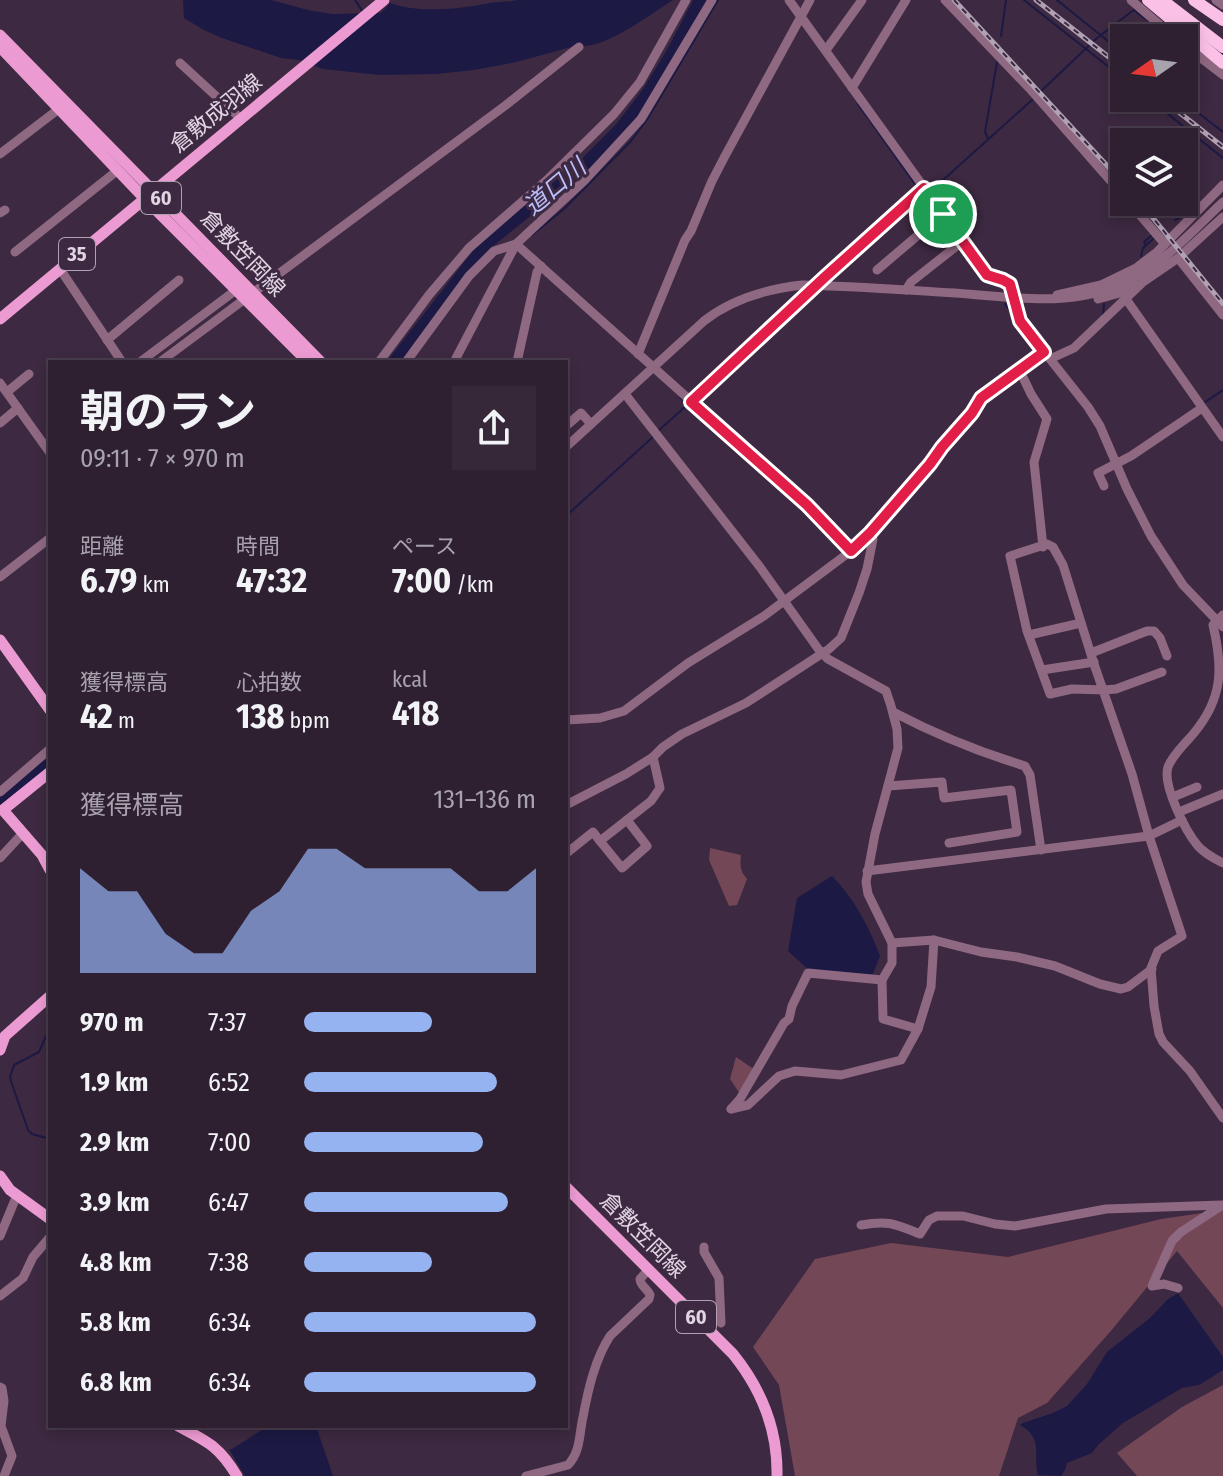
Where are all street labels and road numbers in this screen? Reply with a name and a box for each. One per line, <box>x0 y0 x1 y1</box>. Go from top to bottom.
street label: 倉敷成羽線 <box>165 68 267 158</box>
road number: 60 <box>141 182 181 214</box>
street label: 倉敷笠岡線 <box>195 204 291 302</box>
road number: 35 <box>59 238 95 270</box>
street label: 倉敷笠岡線 <box>595 1187 691 1283</box>
road number: 60 <box>676 1301 716 1333</box>

